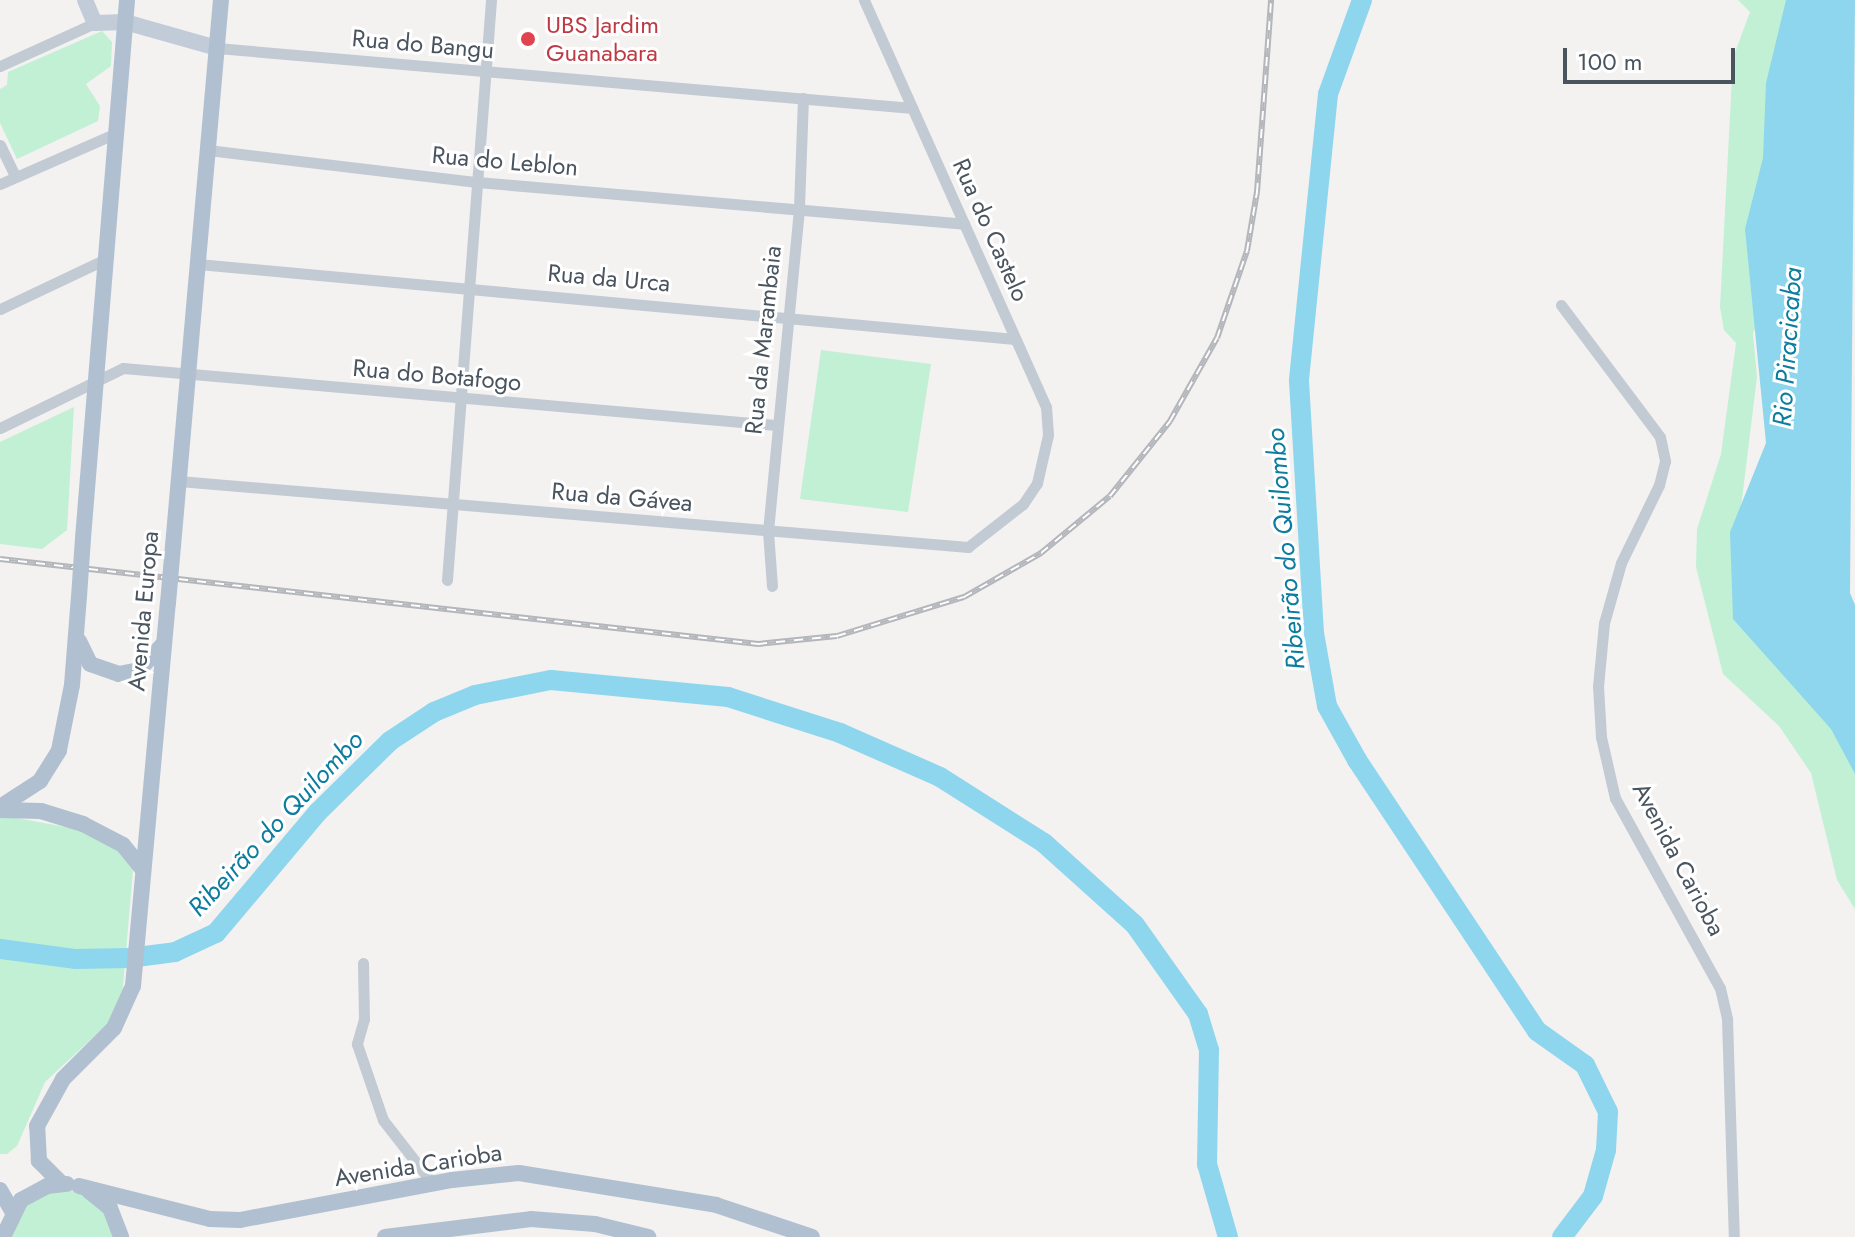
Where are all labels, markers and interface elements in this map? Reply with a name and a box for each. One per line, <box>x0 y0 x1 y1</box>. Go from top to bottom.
place label: UBS Jardim Guanabara <box>546 11 659 67</box>
street label: Rua do Bangu <box>351 23 495 65</box>
marker: UBS Jardim Guanabara <box>517 28 539 50</box>
scale bar <box>1567 32 1739 82</box>
text: 100 m <box>1577 44 1643 79</box>
street label: Rua do Leblon <box>431 140 579 182</box>
street label: Rua do Castelo <box>947 154 1035 306</box>
street label: Rua da Marambaia <box>739 244 787 436</box>
street label: Rua da Urca <box>546 258 672 298</box>
water label: Rio Piracicaba <box>1767 266 1809 428</box>
street label: Rua do Botafogo <box>351 353 523 397</box>
water label: Ribeirão do Quilombo <box>1260 427 1312 671</box>
street label: Rua da Gávea <box>550 476 694 518</box>
street label: Avenida Europa <box>122 530 164 692</box>
water label: Ribeirão do Quilombo <box>182 725 370 923</box>
street label: Avenida Carioba <box>1627 778 1731 940</box>
street label: Avenida Carioba <box>332 1138 504 1192</box>

